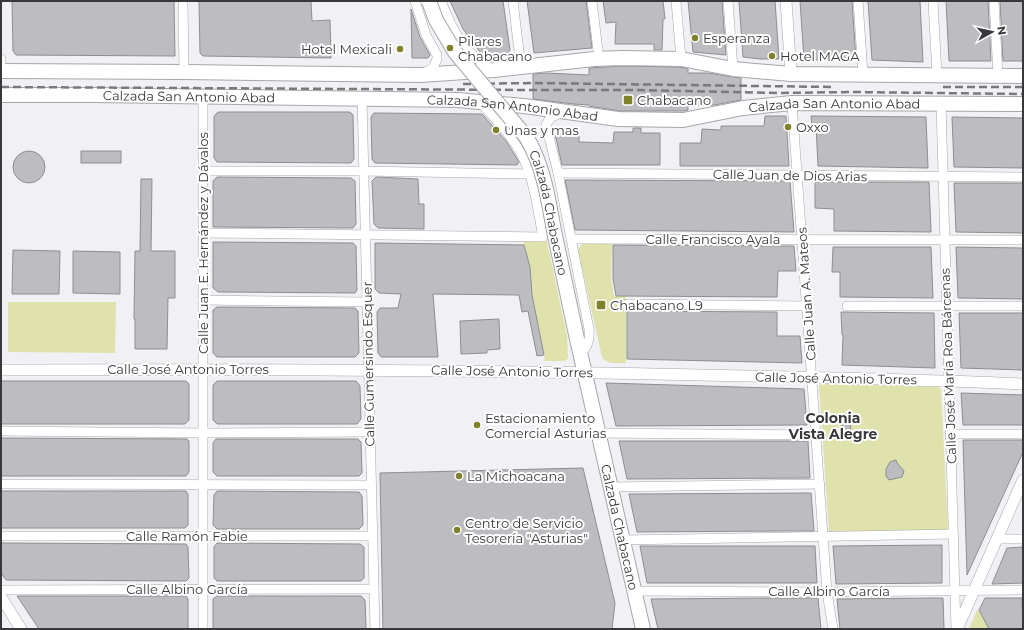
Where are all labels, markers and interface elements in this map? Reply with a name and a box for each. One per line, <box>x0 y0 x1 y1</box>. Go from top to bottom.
north arrow <box>972 12 1012 52</box>
text: N <box>994 25 1009 36</box>
place label: Esperanza <box>703 30 770 46</box>
place label: Pilares Chabacano <box>458 33 532 64</box>
marker: Esperanza <box>690 33 700 43</box>
place label: Hotel Mexicali <box>301 41 392 57</box>
marker: Pilares Chabacano <box>445 43 455 53</box>
marker: Hotel Mexicali <box>395 44 405 54</box>
place label: Hotel MAGA <box>780 48 860 64</box>
marker: Hotel MAGA <box>767 51 777 61</box>
street label: Calzada San Antonio Abad <box>103 87 275 105</box>
street label: Calzada San Antonio Abad <box>427 92 599 124</box>
place label: Chabacano <box>637 92 711 108</box>
marker: Chabacano <box>622 94 634 106</box>
street label: Calzada San Antonio Abad <box>748 95 920 115</box>
place label: Oxxo <box>796 119 829 135</box>
place label: Unas y mas <box>504 122 579 138</box>
marker: Oxxo <box>783 122 793 132</box>
marker: Unas y mas <box>491 125 501 135</box>
street label: Calle Juan E. Hernández y Dávalos <box>195 132 211 354</box>
street label: Calzada Chabacano <box>526 147 571 277</box>
street label: Calle Juan de Dios Arias <box>713 166 867 184</box>
street label: Calle Juan A. Mateos <box>793 227 819 361</box>
street label: Calle Francisco Ayala <box>646 231 780 247</box>
street label: Calle José María Roa Bárcenas <box>937 268 959 464</box>
street label: Calle Gumersindo Esquer <box>359 281 377 447</box>
place label: Chabacano L9 <box>610 297 703 313</box>
marker: Chabacano L9 <box>595 299 607 311</box>
street label: Calle José Antonio Torres <box>107 361 269 377</box>
street label: Calle José Antonio Torres <box>431 362 593 380</box>
street label: Calle José Antonio Torres <box>755 369 917 387</box>
district label: Colonia Vista Alegre <box>788 409 878 443</box>
place label: Estacionamiento Comercial Asturias <box>485 410 606 441</box>
marker: Estacionamiento Comercial Asturias <box>472 420 482 430</box>
street label: Calzada Chabacano <box>598 463 642 592</box>
place label: La Michoacana <box>467 468 565 484</box>
marker: La Michoacana <box>454 471 464 481</box>
place label: Centro de Servicio Tesorería "Asturias" <box>465 515 588 546</box>
marker: Centro de Servicio Tesorería "Asturias" <box>452 525 462 535</box>
street label: Calle Ramón Fabie <box>126 528 248 544</box>
street label: Calle Albino García <box>126 581 248 597</box>
street label: Calle Albino García <box>768 583 890 599</box>

